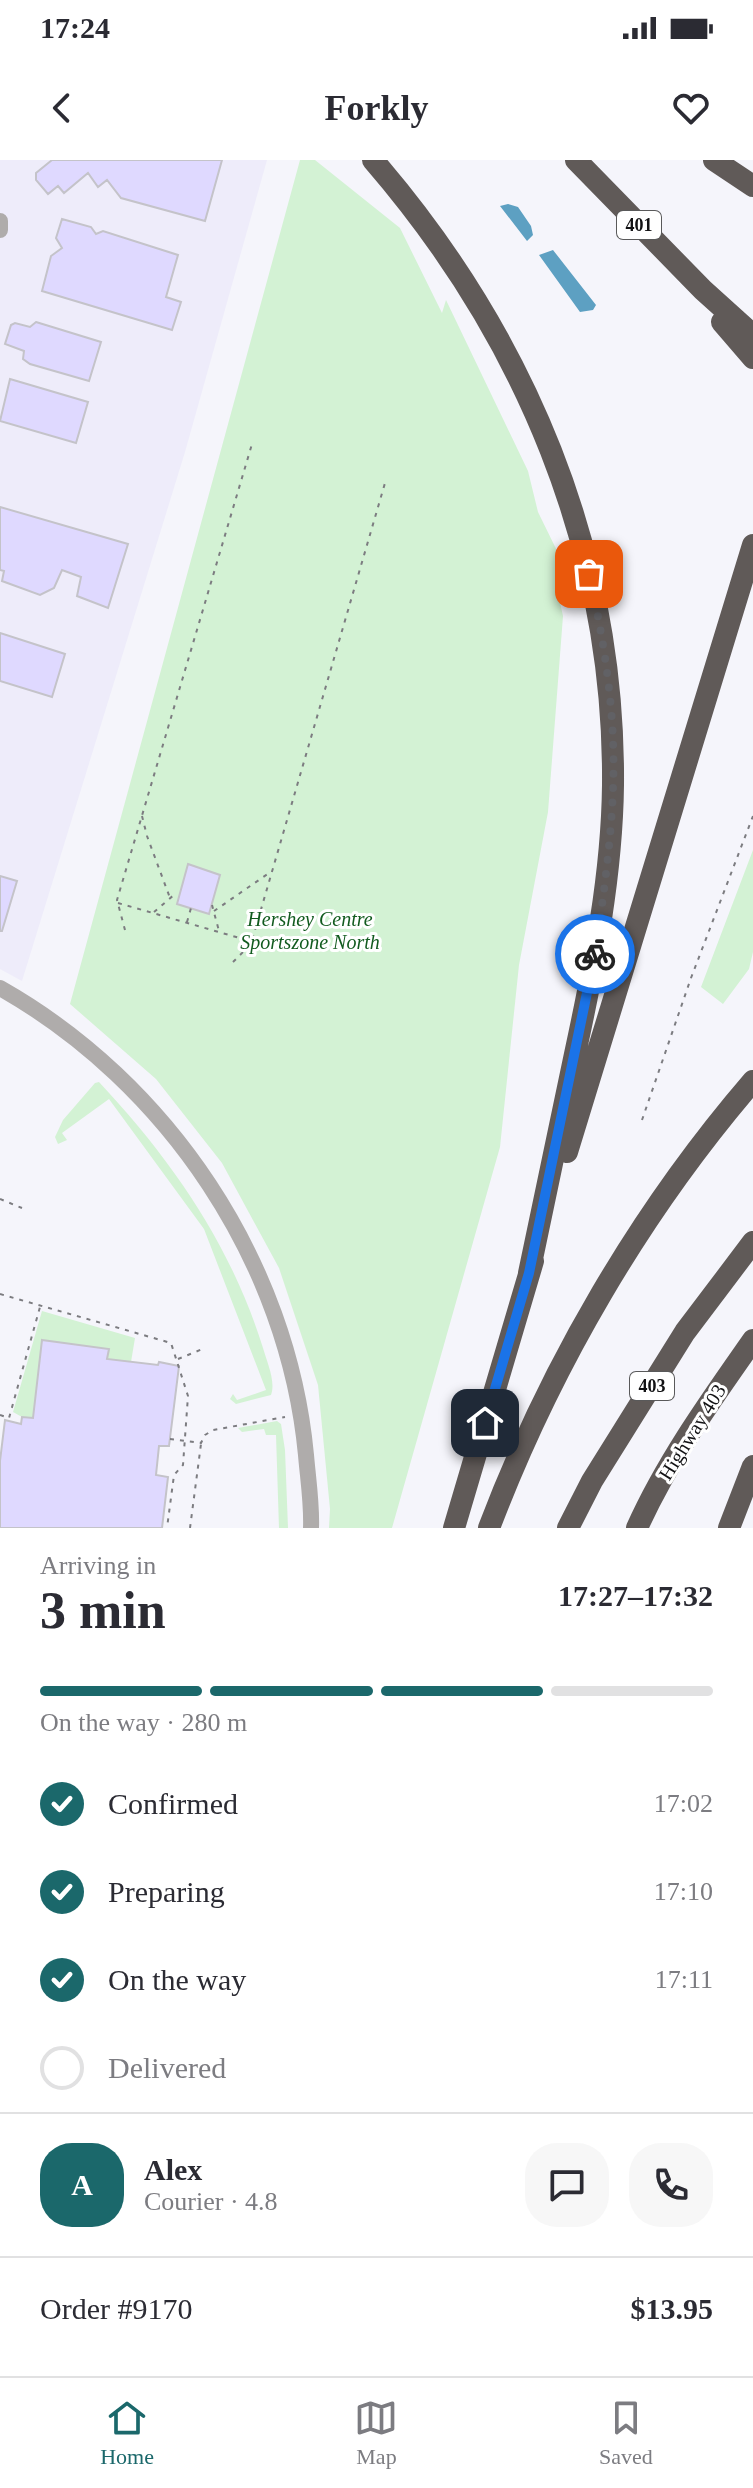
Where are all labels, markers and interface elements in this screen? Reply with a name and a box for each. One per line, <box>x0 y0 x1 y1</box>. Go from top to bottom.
text: 17:24 <box>40 11 110 44</box>
icon: back <box>40 86 84 130</box>
icon: heart <box>669 86 713 130</box>
text: Forkly <box>325 88 429 128</box>
road number: 401 <box>617 211 661 239</box>
pin <box>555 540 623 608</box>
icon: bag <box>567 552 611 596</box>
park label: Hershey Centre Sportszone North <box>240 908 380 954</box>
courier <box>555 914 635 994</box>
icon: bike <box>573 932 617 976</box>
road number: 403 <box>630 1372 674 1400</box>
street label: Highway 403 <box>654 1380 731 1484</box>
pin <box>451 1389 519 1457</box>
icon: home <box>463 1401 507 1445</box>
text: Arriving in <box>40 1551 156 1580</box>
text: 17:27–17:32 <box>558 1579 713 1612</box>
text: 3 min <box>40 1582 166 1639</box>
text: On the way · 280 m <box>40 1708 247 1737</box>
icon: check <box>40 1782 84 1826</box>
text: Confirmed <box>108 1787 238 1820</box>
text: 17:02 <box>654 1789 713 1818</box>
icon: check <box>40 1870 84 1914</box>
text: Preparing <box>108 1875 225 1908</box>
text: 17:10 <box>654 1877 713 1906</box>
icon: check <box>40 1958 84 2002</box>
text: On the way <box>108 1963 246 1996</box>
text: 17:11 <box>655 1965 713 1994</box>
text: Delivered <box>108 2051 226 2084</box>
button: chat <box>525 2143 609 2227</box>
button: phone <box>629 2143 713 2227</box>
text: Alex <box>144 2153 202 2186</box>
text: A <box>71 2168 93 2201</box>
text: Courier · 4.8 <box>144 2187 278 2216</box>
text: Order #9170 <box>40 2292 192 2325</box>
text: $13.95 <box>631 2292 713 2325</box>
tab: Home <box>100 2396 154 2470</box>
tab: Map <box>354 2396 398 2470</box>
tab: Saved <box>599 2396 653 2470</box>

